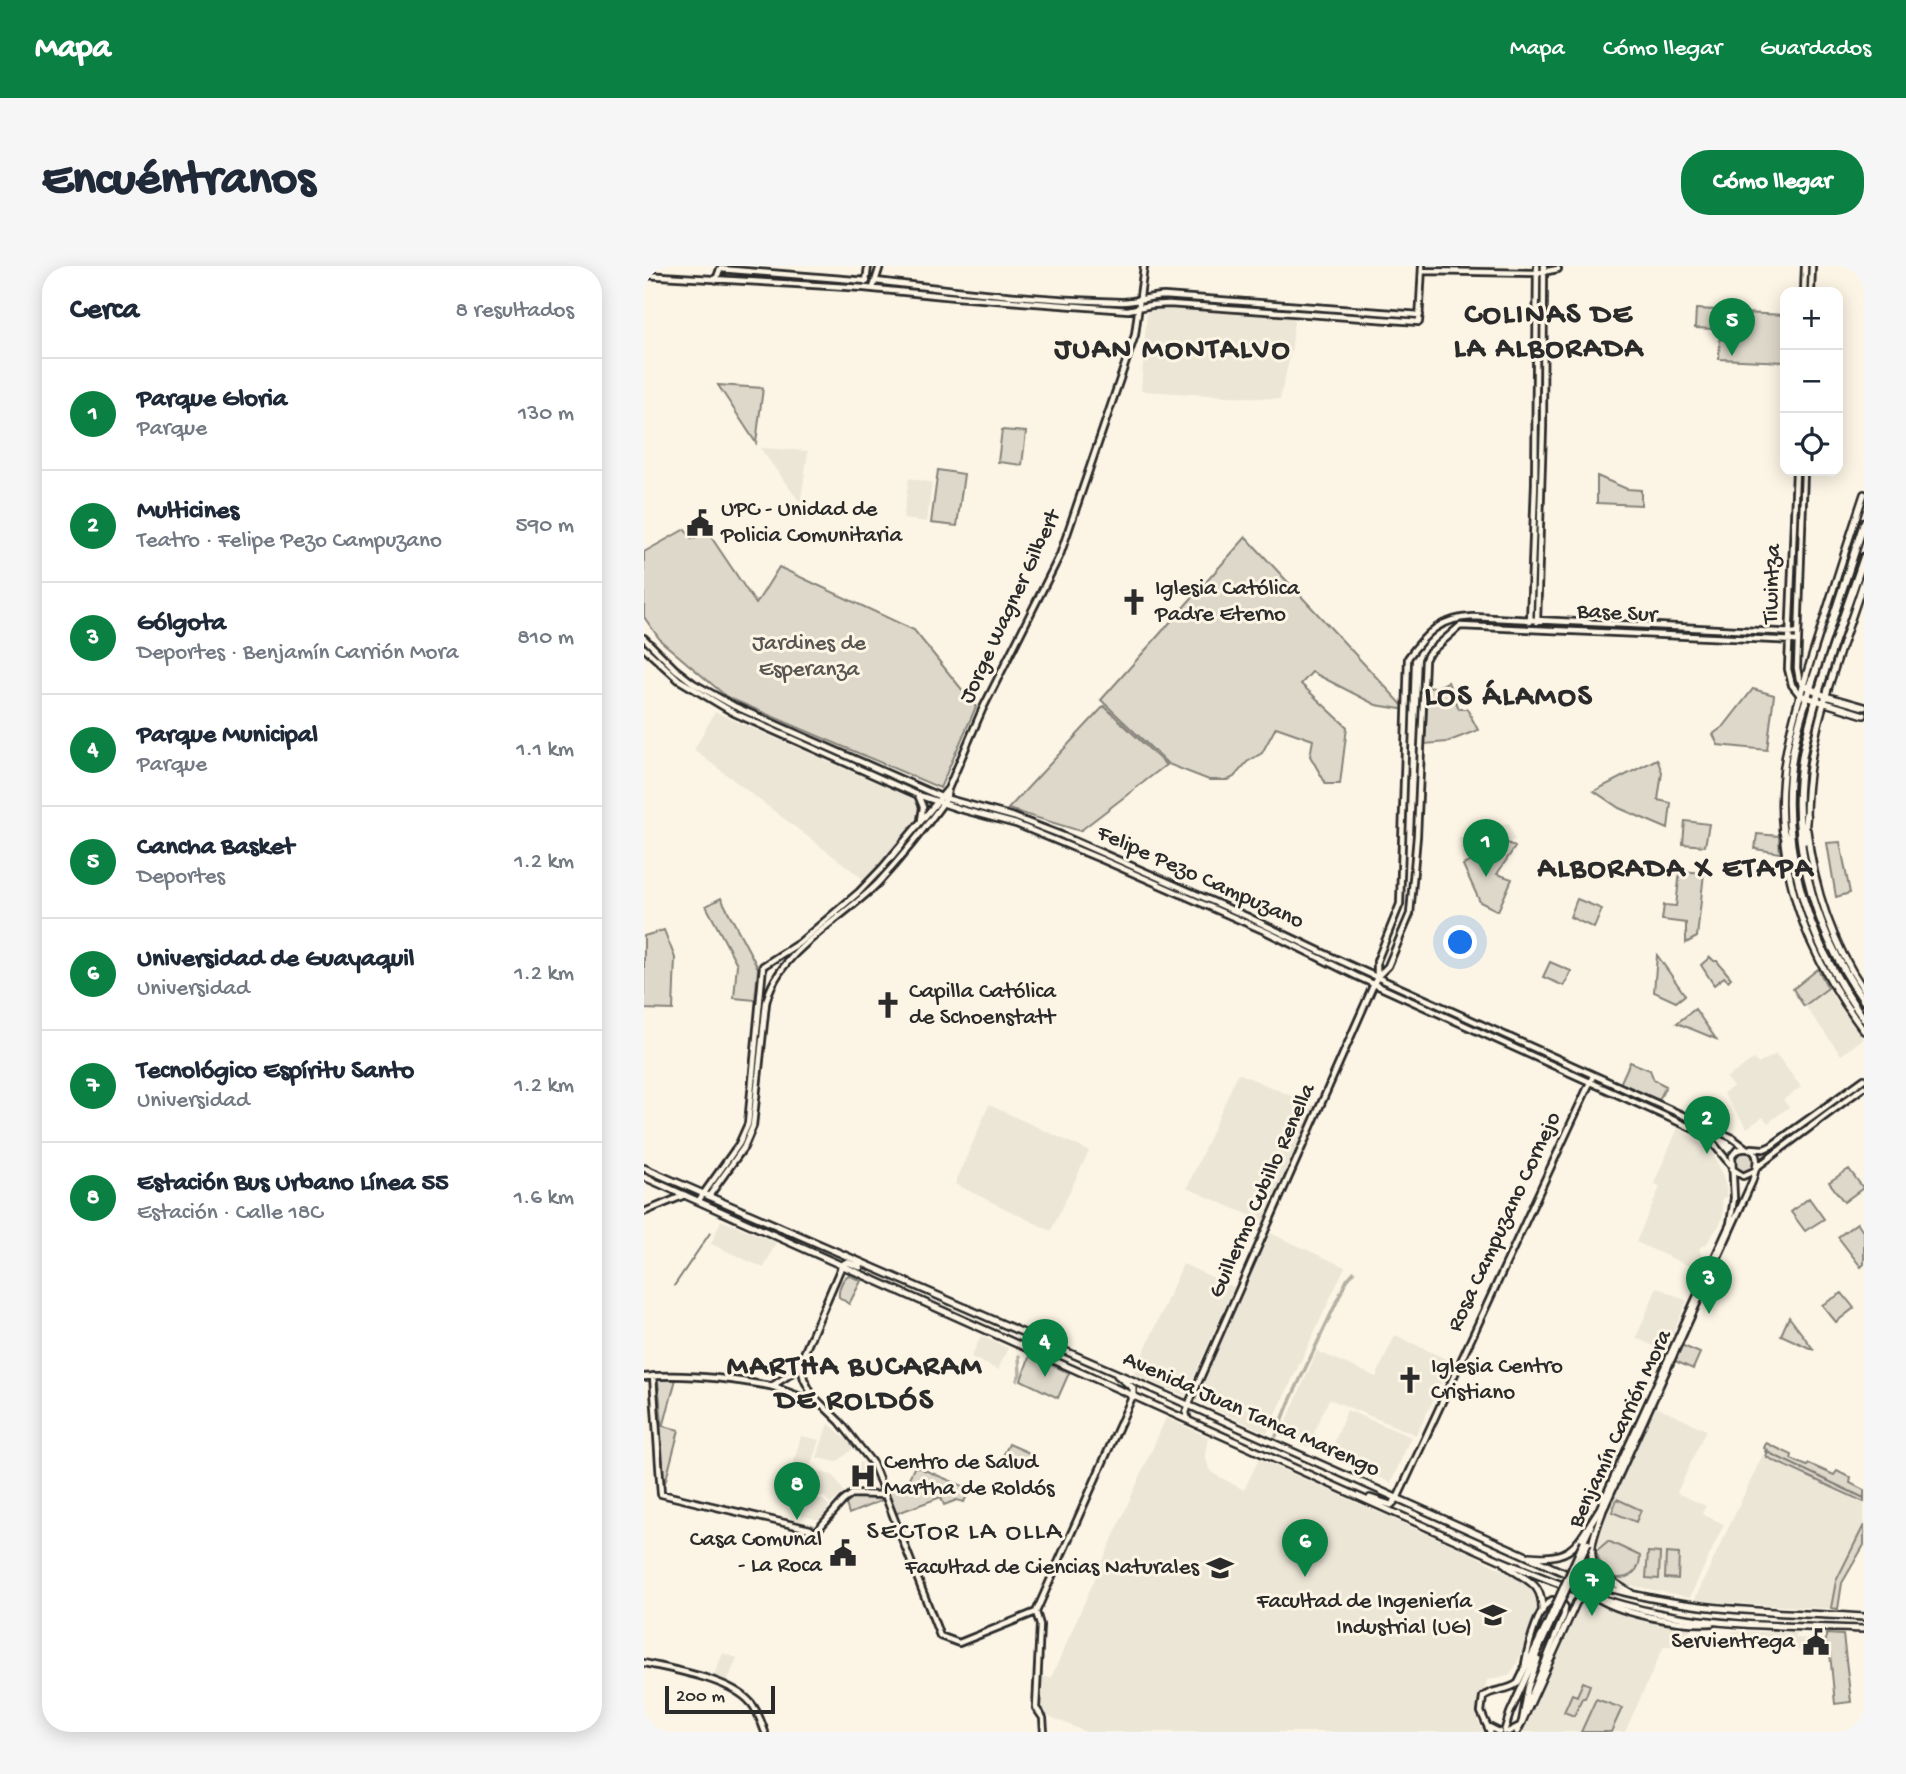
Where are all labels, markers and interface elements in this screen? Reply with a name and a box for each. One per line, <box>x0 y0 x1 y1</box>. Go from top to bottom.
text: Mapa <box>35 30 111 68</box>
text: Mapa <box>1510 35 1565 64</box>
text: Cómo llegar <box>1603 35 1722 64</box>
text: Guardados <box>1760 35 1871 64</box>
button: Cómo llegar <box>1681 150 1864 215</box>
text: Encuéntranos <box>42 153 315 211</box>
map controls <box>1780 287 1843 476</box>
button: + <box>1780 287 1843 350</box>
text: Cerca <box>70 294 139 329</box>
text: 8 resultados <box>456 298 574 325</box>
pin: 5 <box>1709 298 1755 356</box>
district label: COLINAS DE LA ALBORADA <box>1454 299 1645 368</box>
district label: JUAN MONTALVO <box>1053 334 1292 369</box>
button: − <box>1780 350 1843 413</box>
text: Parque Gloria <box>137 385 287 416</box>
text: 1 <box>88 401 98 428</box>
text: 130 m <box>518 401 574 428</box>
button: locate <box>1780 413 1843 476</box>
text: Parque <box>137 416 207 443</box>
text: Multicines <box>137 497 239 528</box>
place label: UPC - Unidad de Policia Comunitaria <box>720 497 903 550</box>
street label: Jorge Wagner Gilbert <box>954 504 1068 708</box>
public building icon: UPC - Unidad de Policia Comunitaria <box>685 508 715 538</box>
text: 2 <box>87 513 99 540</box>
text: 590 m <box>516 513 574 540</box>
text: Teatro · Felipe Pezo Campuzano <box>137 528 442 555</box>
street label: Tiwintza <box>1758 542 1788 626</box>
place label: Iglesia Católica Padre Eterno <box>1154 576 1301 629</box>
church icon: Iglesia Católica Padre Eterno <box>1119 587 1149 617</box>
street label: Base Sur <box>1575 598 1659 630</box>
text: Gólgota <box>137 609 226 640</box>
text: 3 <box>87 625 99 652</box>
text: 810 m <box>517 625 574 652</box>
park label: Jardines de Esperanza <box>752 631 867 684</box>
text: Deportes · Benjamín Carrión Mora <box>137 640 458 667</box>
district label: LOS ÁLAMOS <box>1424 679 1594 716</box>
text: Parque Municipal <box>137 721 318 752</box>
text: 4 <box>88 737 98 764</box>
text: 1.1 km <box>516 737 574 764</box>
text: Parque <box>137 752 207 779</box>
pin: 1 <box>1463 819 1509 877</box>
street label: Felipe Pezo Campuzano <box>1091 820 1308 936</box>
text: Cancha Basket <box>137 833 294 864</box>
text: 5 <box>87 849 99 876</box>
text: 1.2 km <box>514 849 574 876</box>
district label: ALBORADA X ETAPA <box>1536 853 1815 888</box>
text: Deportes <box>137 864 225 891</box>
your location <box>1443 925 1477 959</box>
text: Universidad de Guayaquil <box>137 945 415 976</box>
text: 6 <box>87 961 99 988</box>
text: 1.2 km <box>514 961 574 988</box>
text: Universidad <box>137 976 250 1003</box>
place label: Capilla Católica de Schoenstatt <box>909 979 1057 1032</box>
church icon: Capilla Católica de Schoenstatt <box>873 990 903 1020</box>
text: Tecnológico Espíritu Santo <box>137 1057 414 1088</box>
text: 7 <box>87 1073 99 1100</box>
text: 1.2 km <box>514 1073 574 1100</box>
street label: Guillermo Cubillo Renella <box>1204 1079 1323 1302</box>
text: Universidad <box>137 1088 250 1115</box>
pin: 2 <box>1684 1096 1730 1154</box>
street label: Rosa Campuzano Cornejo <box>1442 1108 1568 1336</box>
text: Estación Bus Urbano Línea 55 <box>137 1169 449 1200</box>
text: 8 <box>87 1185 99 1212</box>
text: 1.6 km <box>514 1185 574 1212</box>
text: Estación · Calle 18C <box>137 1200 323 1227</box>
pin: 3 <box>1686 1256 1732 1314</box>
pin: 4 <box>1022 1319 1068 1377</box>
street label: Benjamín Carrión Mora <box>1563 1325 1679 1533</box>
street label: Avenida Juan Tanca Marengo <box>1118 1346 1384 1484</box>
district label: MARTHA BUCARAM DE ROLDÓS <box>727 1351 983 1420</box>
place label: Iglesia Centro Cristiano <box>1431 1354 1563 1407</box>
church icon: Iglesia Centro Cristiano <box>1395 1365 1425 1395</box>
place label: Centro de Salud Martha de Roldós <box>884 1450 1055 1503</box>
hospital icon: Centro de Salud Martha de Roldós <box>848 1461 878 1491</box>
pin: 8 <box>774 1462 820 1520</box>
district label: SECTOR LA OLLA <box>867 1518 1063 1549</box>
pin: 6 <box>1282 1519 1328 1577</box>
place label: Casa Comunal - La Roca <box>690 1527 823 1580</box>
public building icon: Casa Comunal - La Roca <box>828 1538 858 1568</box>
school or university icon: Facultad de Ciencias Naturales <box>1205 1553 1235 1583</box>
place label: Facultad de Ciencias Naturales <box>904 1555 1200 1582</box>
pin: 7 <box>1569 1558 1615 1616</box>
place label: Facultad de Ingeniería Industrial (UG) <box>1256 1589 1473 1642</box>
school or university icon: Facultad de Ingeniería Industrial (UG) <box>1478 1600 1508 1630</box>
public building icon: Servientrega <box>1801 1627 1831 1657</box>
place label: Servientrega <box>1671 1629 1796 1656</box>
scale bar <box>665 1683 775 1715</box>
text: 200 m <box>676 1686 725 1709</box>

